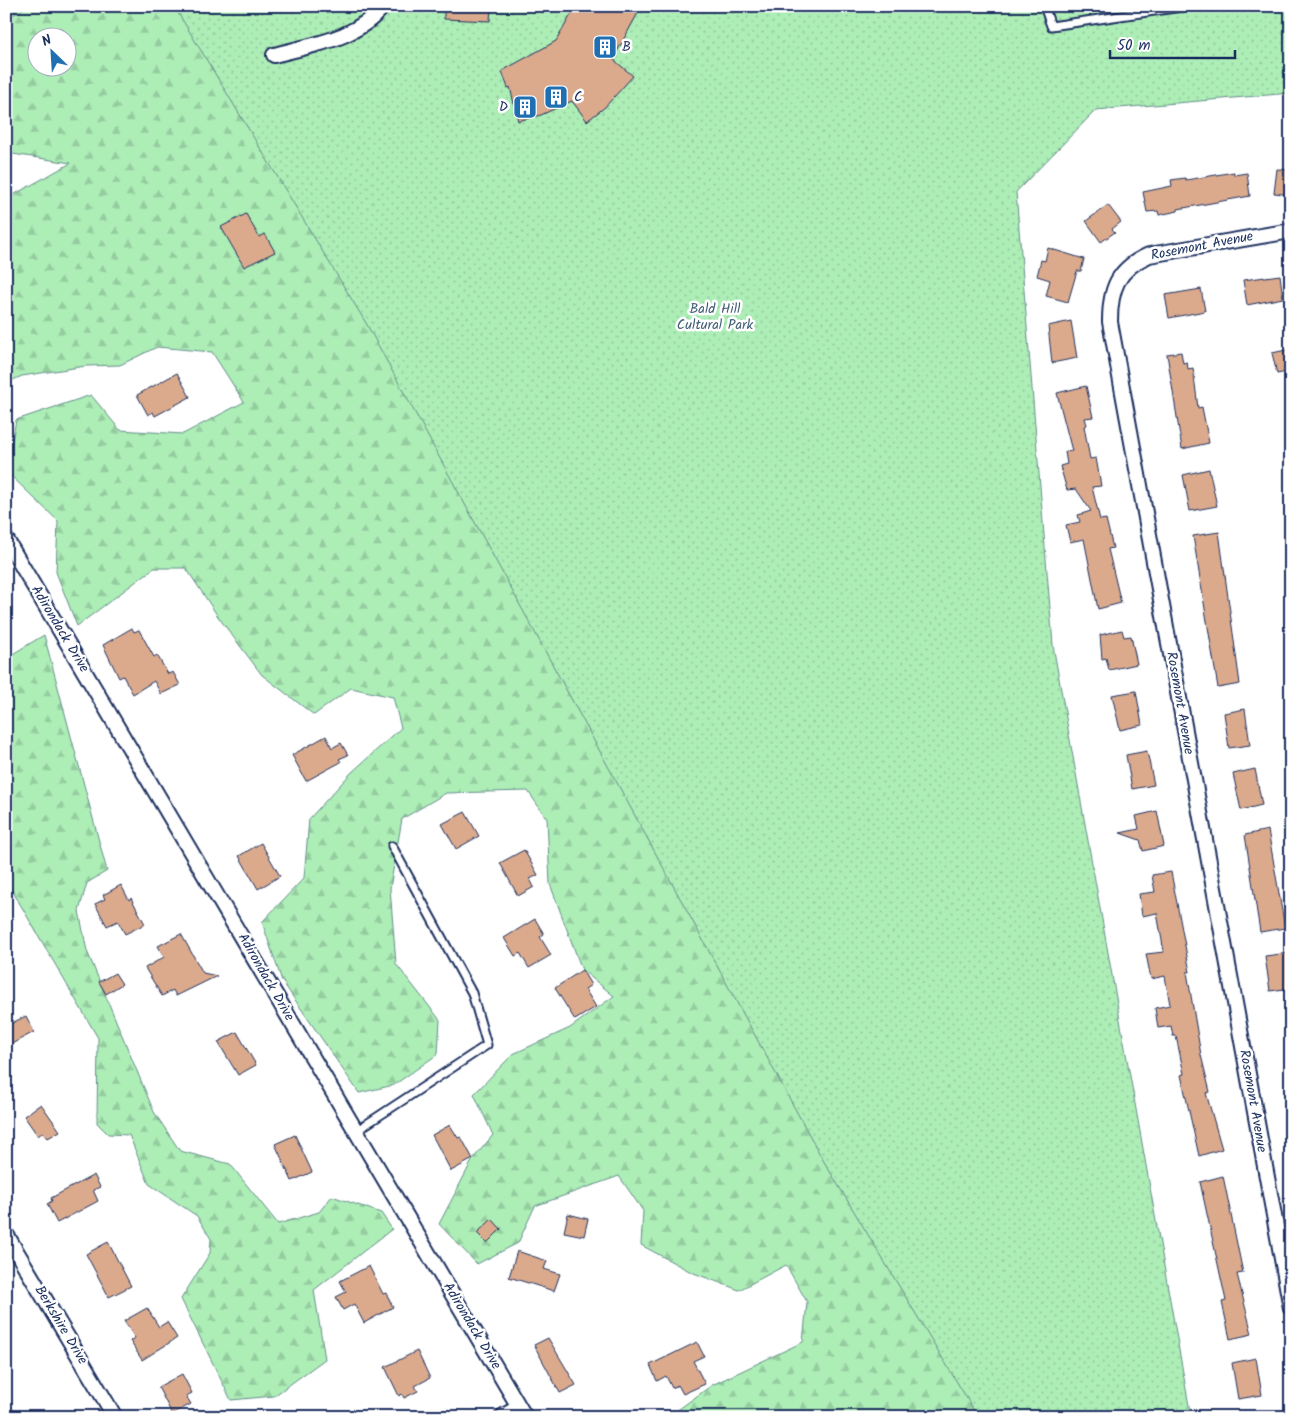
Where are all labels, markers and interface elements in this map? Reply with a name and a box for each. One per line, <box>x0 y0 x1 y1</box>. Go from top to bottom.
north arrow <box>28 28 78 78</box>
scale bar <box>1110 28 1234 60</box>
text: N <box>38 29 56 53</box>
building icon: B <box>592 34 618 60</box>
text: 50 m <box>1117 34 1151 58</box>
place label: B <box>622 36 631 58</box>
building icon: C <box>543 84 569 110</box>
place label: C <box>574 86 582 108</box>
building icon: D <box>512 94 538 120</box>
place label: D <box>499 96 508 118</box>
street label: Rosemont Avenue <box>1149 225 1256 267</box>
park label: Bald Hill Cultural Park <box>677 298 754 336</box>
street label: Adirondack Drive <box>25 581 95 677</box>
street label: Rosemont Avenue <box>1160 650 1200 757</box>
street label: Adirondack Drive <box>232 929 300 1026</box>
street label: Rosemont Avenue <box>1233 1048 1273 1155</box>
street label: Adirondack Drive <box>437 1278 507 1374</box>
street label: Berkshire Drive <box>29 1281 94 1369</box>

